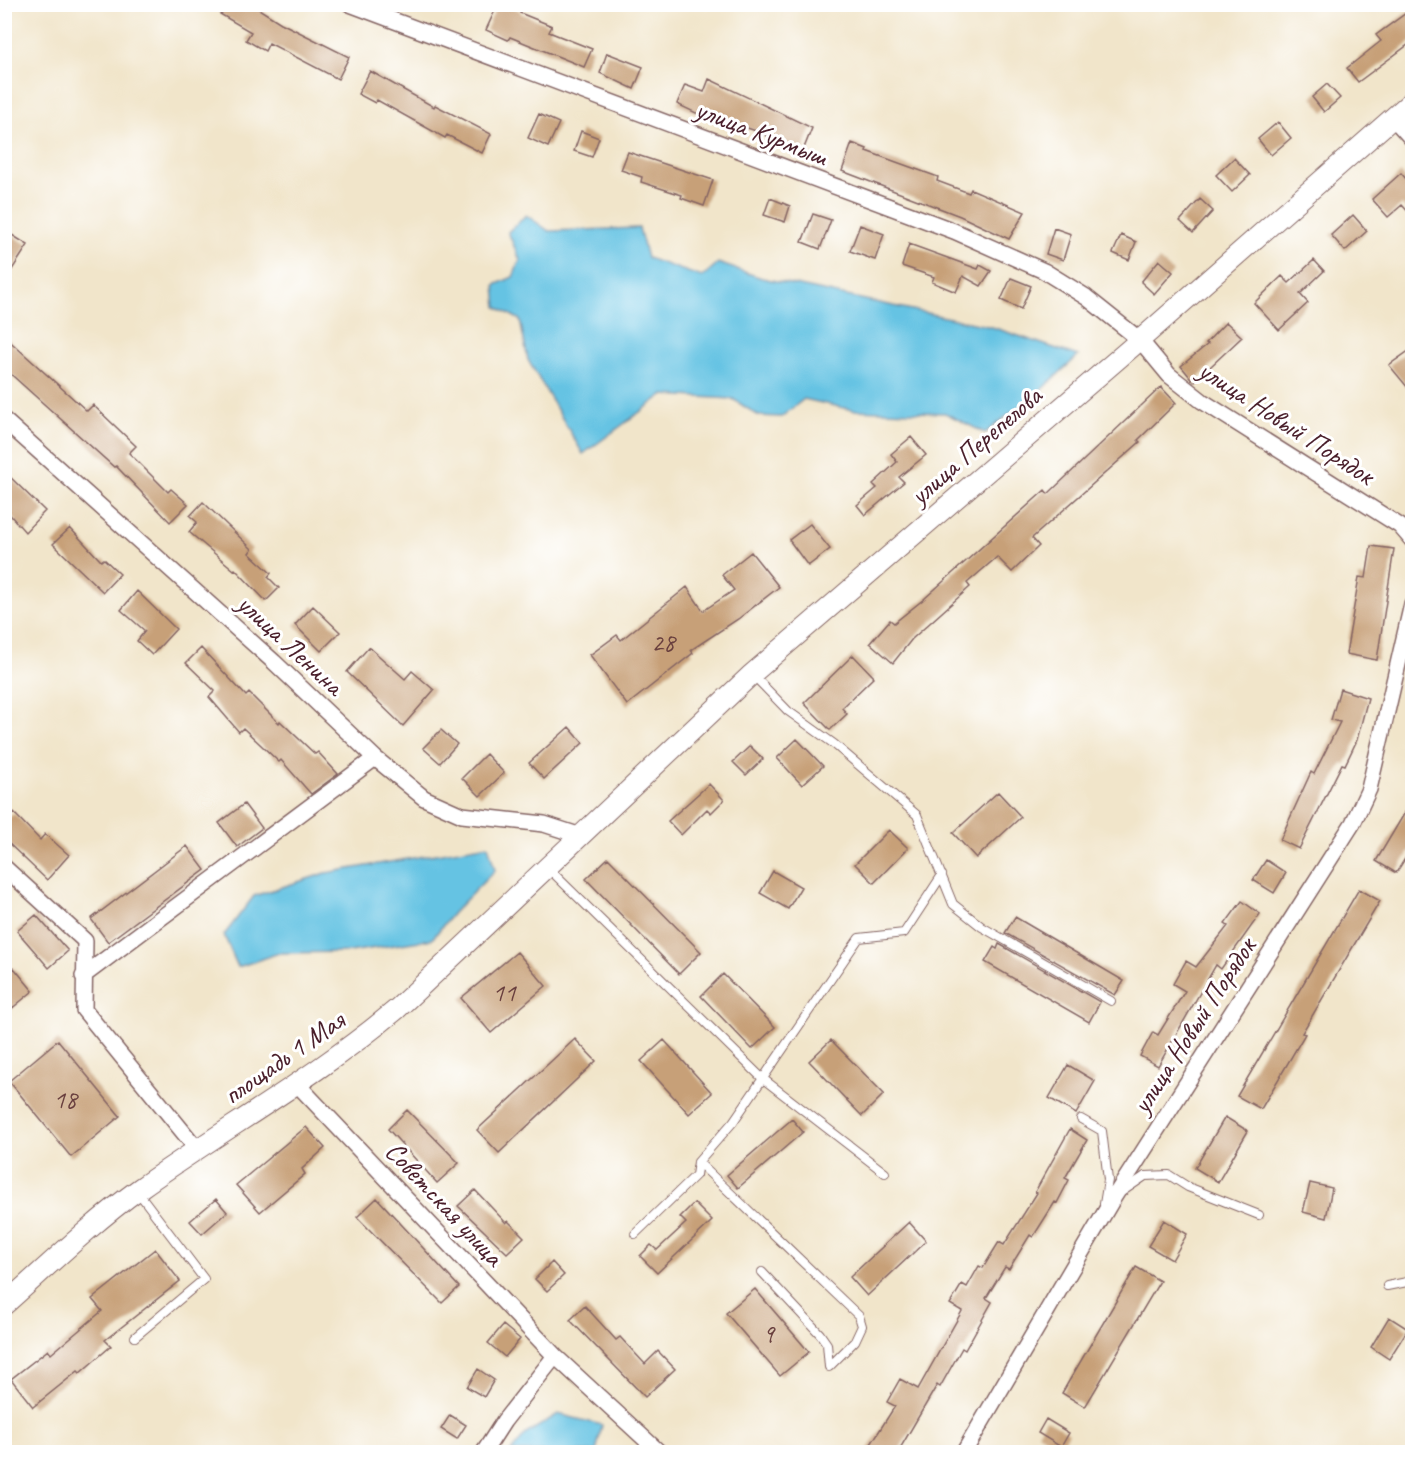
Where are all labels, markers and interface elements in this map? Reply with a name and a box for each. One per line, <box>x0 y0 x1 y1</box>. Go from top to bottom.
street label: улица Курмыш <box>689 91 834 174</box>
street label: улица Новый Порядок <box>1190 351 1383 493</box>
street label: улица Перепелова <box>900 377 1050 514</box>
street label: улица Ленина <box>229 585 353 704</box>
house number: 28 <box>651 626 677 659</box>
street label: улица Новый Порядок <box>1122 929 1264 1122</box>
house number: 11 <box>492 976 517 1009</box>
street label: площадь 1 Мая <box>216 1001 353 1112</box>
house number: 18 <box>53 1083 79 1116</box>
street label: Советская улица <box>378 1134 513 1274</box>
house number: 9 <box>762 1317 776 1350</box>

